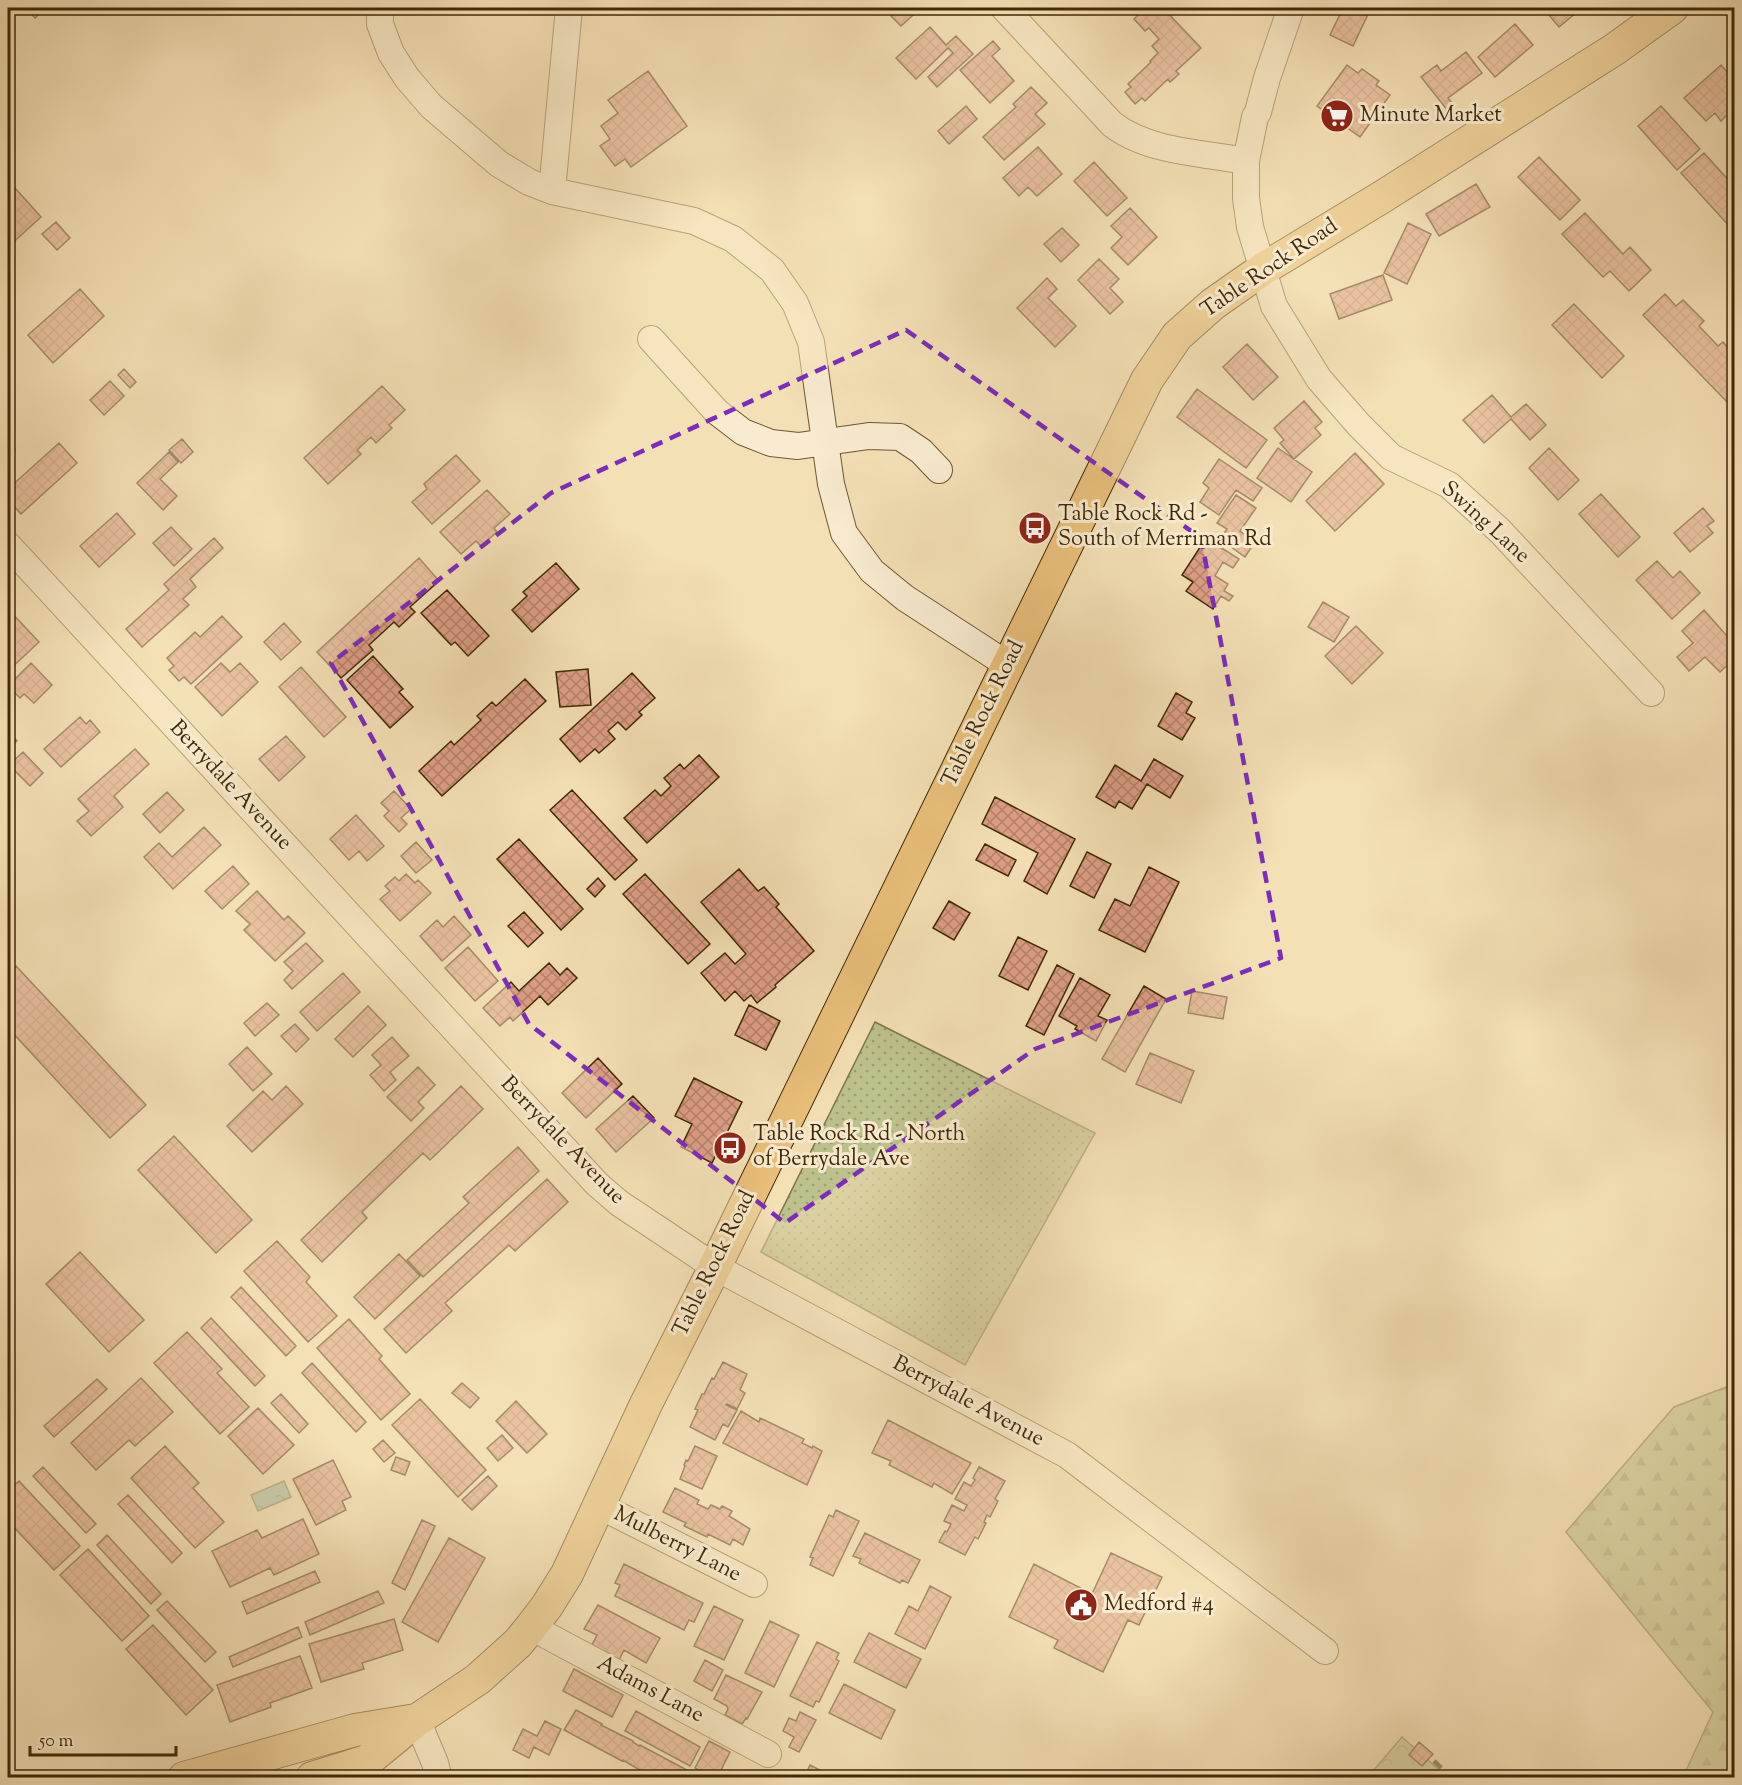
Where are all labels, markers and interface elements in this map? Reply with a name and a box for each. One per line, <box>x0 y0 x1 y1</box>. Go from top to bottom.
supermarket icon: Minute Market <box>1319 98 1355 134</box>
place label: Minute Market <box>1360 100 1502 132</box>
street label: Table Rock Road <box>1195 211 1345 327</box>
street label: Swing Lane <box>1433 474 1537 572</box>
place label: Table Rock Rd - South of Merriman Rd <box>1058 499 1272 556</box>
bus stop icon: Table Rock Rd - South of Merriman Rd <box>1017 510 1053 546</box>
street label: Table Rock Road <box>935 635 1033 793</box>
street label: Berrydale Avenue <box>161 714 299 858</box>
street label: Berrydale Avenue <box>492 1069 632 1213</box>
place label: Table Rock Rd - North of Berrydale Ave <box>753 1119 965 1176</box>
bus stop icon: Table Rock Rd - North of Berrydale Ave <box>712 1130 748 1166</box>
street label: Table Rock Road <box>666 1185 764 1343</box>
street label: Berrydale Avenue <box>886 1348 1050 1456</box>
street label: Mulberry Lane <box>607 1499 747 1591</box>
public building icon: Medford #4 <box>1063 1587 1099 1623</box>
place label: Medford #4 <box>1104 1589 1214 1621</box>
street label: Adams Lane <box>591 1648 709 1732</box>
scale bar <box>30 1719 176 1757</box>
text: 50 m <box>38 1729 74 1755</box>

